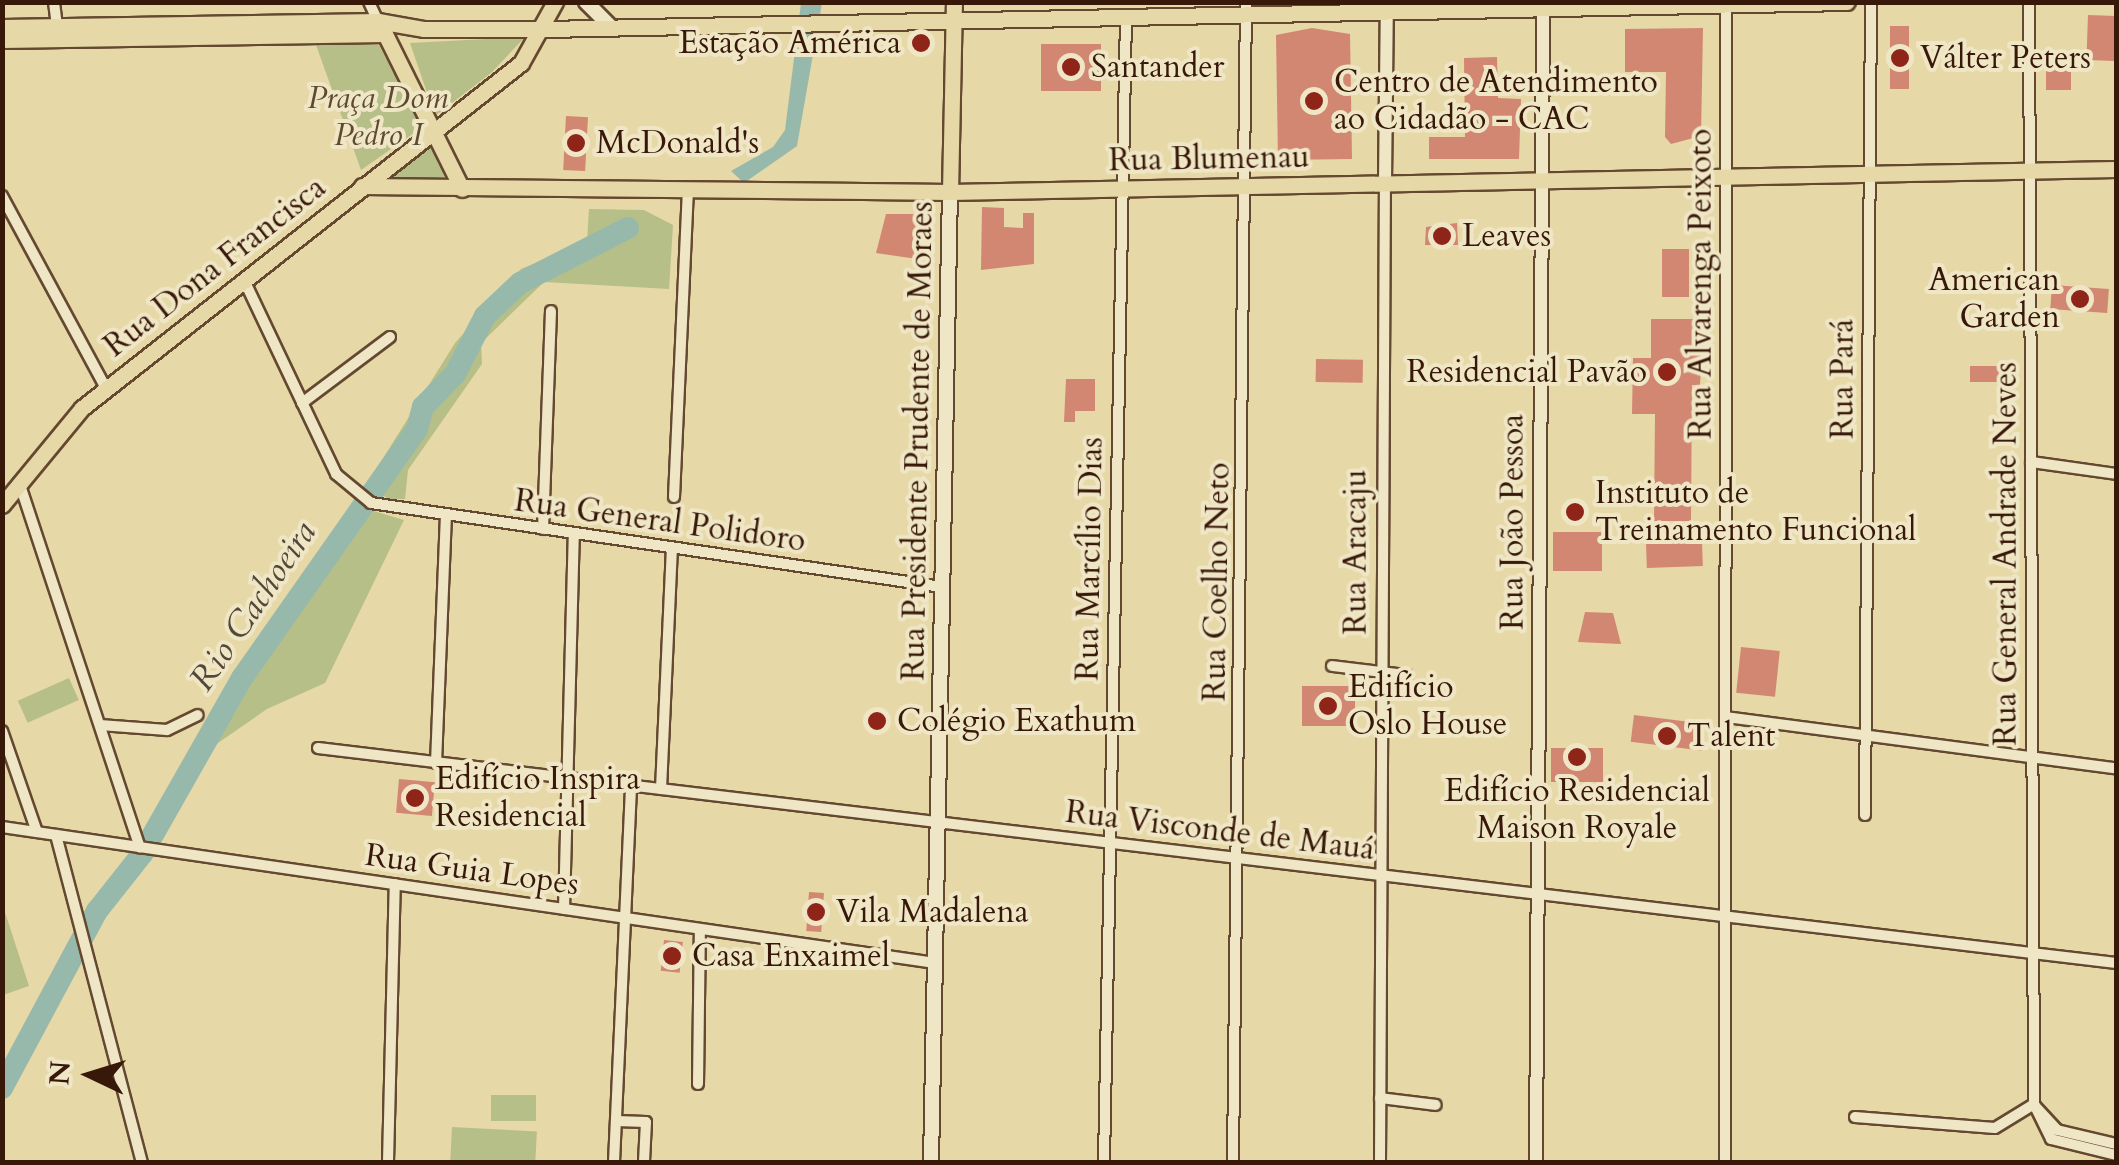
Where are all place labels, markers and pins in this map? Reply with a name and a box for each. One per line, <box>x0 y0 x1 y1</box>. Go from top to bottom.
place label: Estação América <box>679 24 901 62</box>
marker: Estação América <box>910 32 932 54</box>
place label: Válter Peters <box>1920 39 2091 77</box>
marker: Válter Peters <box>1889 47 1911 69</box>
place label: Santander <box>1091 48 1224 86</box>
marker: Santander <box>1060 56 1082 78</box>
place label: Centro de Atendimento ao Cidadão - CAC <box>1334 64 1658 139</box>
marker: Centro de Atendimento ao Cidadão - CAC <box>1303 90 1325 112</box>
place label: McDonald's <box>596 124 759 162</box>
marker: McDonald's <box>565 132 587 154</box>
place label: Leaves <box>1462 217 1551 255</box>
marker: Leaves <box>1431 225 1453 247</box>
place label: American Garden <box>1928 262 2060 337</box>
marker: American Garden <box>2069 288 2091 310</box>
place label: Residencial Pavão <box>1407 353 1647 391</box>
marker: Residencial Pavão <box>1656 361 1678 383</box>
place label: Instituto de Treinamento Funcional <box>1595 475 1916 550</box>
marker: Instituto de Treinamento Funcional <box>1564 501 1586 523</box>
place label: Edifício Oslo House <box>1348 669 1507 744</box>
marker: Edifício Oslo House <box>1317 695 1339 717</box>
place label: Colégio Exathum <box>897 702 1136 740</box>
marker: Colégio Exathum <box>866 710 888 732</box>
place label: Talent <box>1687 717 1775 755</box>
marker: Talent <box>1656 725 1678 747</box>
marker: Edifício Residencial Maison Royale <box>1566 746 1588 768</box>
place label: Edifício Inspira Residencial <box>435 761 640 836</box>
place label: Edifício Residencial Maison Royale <box>1444 773 1710 848</box>
marker: Edifício Inspira Residencial <box>404 787 426 809</box>
place label: Vila Madalena <box>836 893 1029 931</box>
marker: Vila Madalena <box>805 901 827 923</box>
place label: Casa Enxaimel <box>692 937 890 975</box>
marker: Casa Enxaimel <box>661 945 683 967</box>

